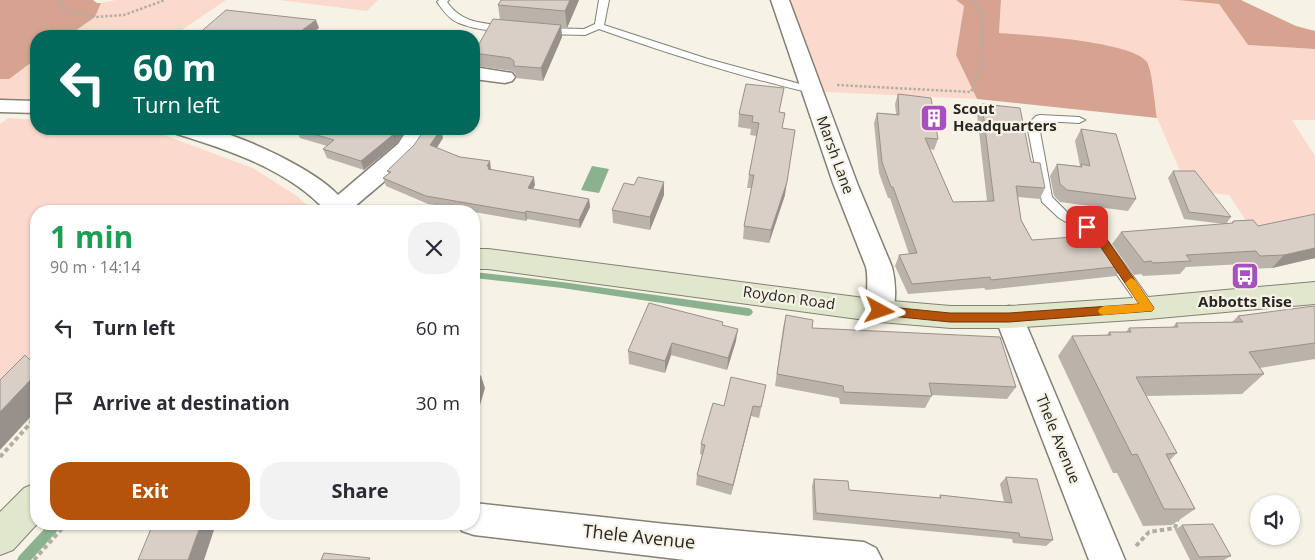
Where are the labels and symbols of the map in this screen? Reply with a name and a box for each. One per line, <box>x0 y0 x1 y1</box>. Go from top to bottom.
place label: Scout Headquarters <box>953 98 1057 135</box>
building icon: Scout Headquarters <box>919 103 949 133</box>
street label: Marsh Lane <box>813 113 859 197</box>
pin <box>1066 206 1108 248</box>
bus stop icon: Abbotts Rise <box>1230 261 1260 291</box>
street label: Roydon Road <box>742 281 837 313</box>
position arrow <box>853 284 905 336</box>
place label: Abbotts Rise <box>1198 291 1292 311</box>
street label: Thele Avenue <box>1032 391 1086 486</box>
street label: Thele Avenue <box>582 518 697 554</box>

